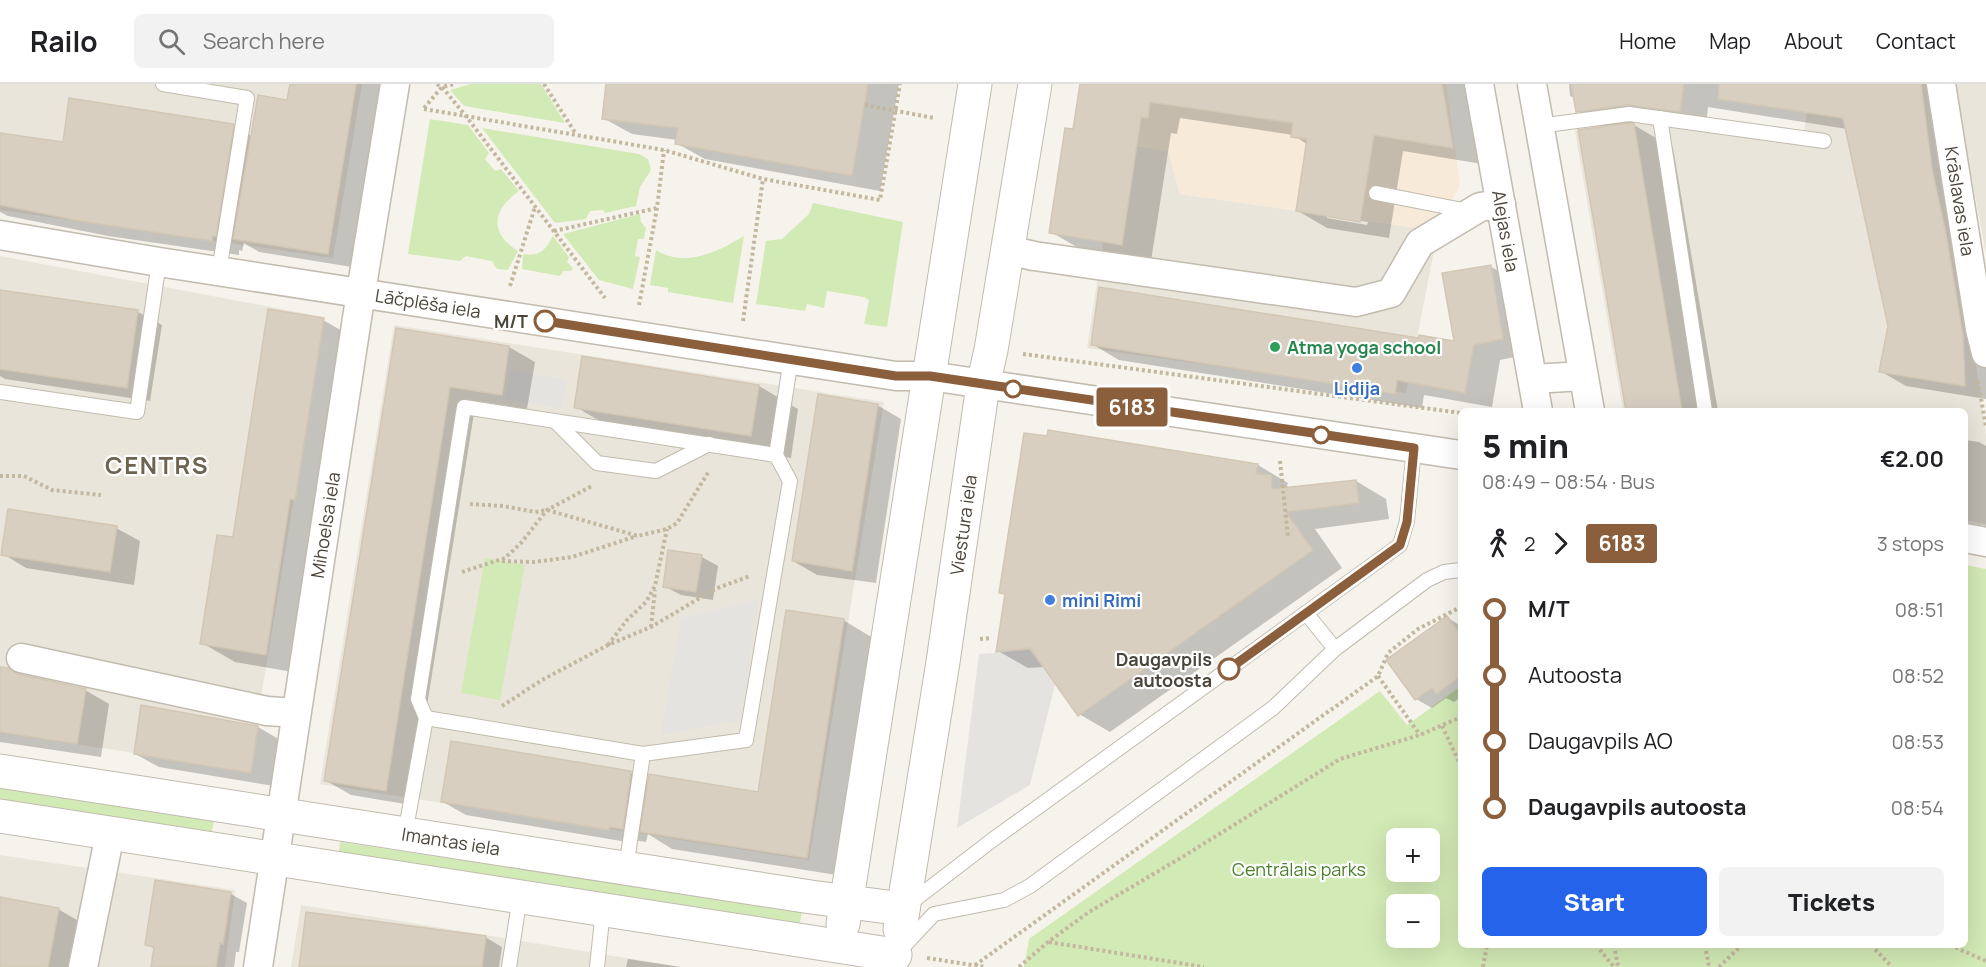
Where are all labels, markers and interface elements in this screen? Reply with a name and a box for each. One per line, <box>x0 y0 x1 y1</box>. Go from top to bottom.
search box <box>134 14 554 68</box>
text: Railo <box>30 22 98 60</box>
icon: search <box>155 25 188 58</box>
text: Search here <box>203 26 325 56</box>
text: Home <box>1619 27 1676 55</box>
text: Map <box>1709 27 1751 55</box>
text: About <box>1784 27 1843 55</box>
text: Contact <box>1876 27 1956 55</box>
street label: Krāslavas iela <box>1939 144 1981 258</box>
street label: Alejas iela <box>1487 188 1525 274</box>
street label: Lāčplēša iela <box>374 283 482 323</box>
place label: M/T <box>494 309 528 333</box>
marker: M/T <box>534 310 556 332</box>
place label: Atma yoga school <box>1287 335 1441 359</box>
marker: Atma yoga school <box>1268 340 1282 354</box>
marker: Lidija <box>1350 361 1364 375</box>
place label: Lidija <box>1334 376 1380 400</box>
unlabelled marker <box>1004 380 1022 398</box>
line badge: 6183 <box>1090 388 1174 426</box>
text: 6183 <box>1108 393 1156 421</box>
text: 5 min <box>1482 423 1569 468</box>
unlabelled marker <box>1312 426 1330 444</box>
text: €2.00 <box>1880 444 1944 474</box>
district label: CENTRS <box>105 448 209 481</box>
text: 08:49 – 08:54 · Bus <box>1482 468 1655 495</box>
street label: Mihoelsa iela <box>305 470 345 580</box>
street label: Viestura iela <box>944 473 982 577</box>
icon: walk <box>1482 527 1515 560</box>
icon: forward <box>1544 527 1577 560</box>
text: 6183 <box>1598 529 1645 557</box>
text: 2 <box>1524 530 1535 557</box>
text: 3 stops <box>1877 530 1944 557</box>
place label: mini Rimi <box>1062 588 1141 612</box>
marker: mini Rimi <box>1043 593 1057 607</box>
text: M/T <box>1528 594 1570 624</box>
text: 08:51 <box>1895 596 1944 623</box>
place label: Daugavpils autoosta <box>1116 647 1212 692</box>
marker: Daugavpils autoosta <box>1218 658 1240 680</box>
text: Autoosta <box>1528 660 1622 690</box>
text: 08:52 <box>1892 662 1944 689</box>
text: Daugavpils AO <box>1528 726 1673 756</box>
text: 08:53 <box>1892 728 1944 755</box>
text: Daugavpils autoosta <box>1528 792 1746 822</box>
text: 08:54 <box>1891 794 1944 821</box>
street label: Imantas iela <box>400 821 502 861</box>
map controls <box>1386 828 1440 948</box>
button: + <box>1386 828 1440 882</box>
park label: Centrālais parks <box>1232 857 1366 881</box>
button: Start <box>1482 867 1707 936</box>
button: Tickets <box>1719 867 1944 936</box>
button: − <box>1386 894 1440 948</box>

